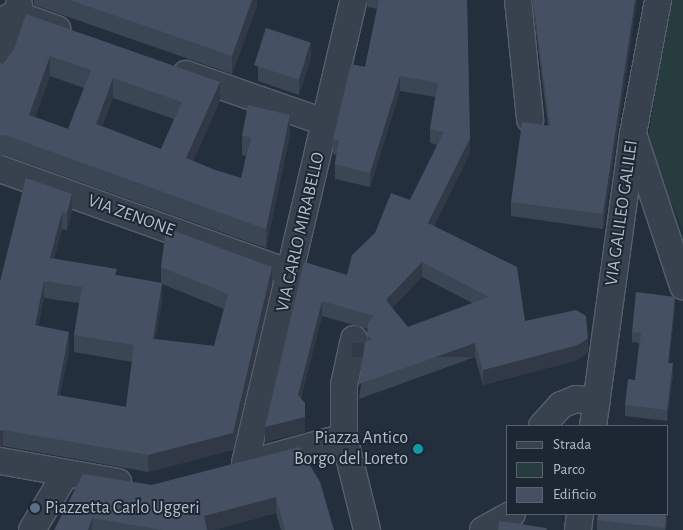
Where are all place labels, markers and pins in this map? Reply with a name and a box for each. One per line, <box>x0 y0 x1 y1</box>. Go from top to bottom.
place label: Piazza Antico Borgo del Loreto <box>294 428 408 470</box>
marker: Piazza Antico Borgo del Loreto <box>412 443 424 455</box>
place label: Piazzetta Carlo Uggeri <box>45 497 200 519</box>
marker: Piazzetta Carlo Uggeri <box>29 502 41 514</box>

